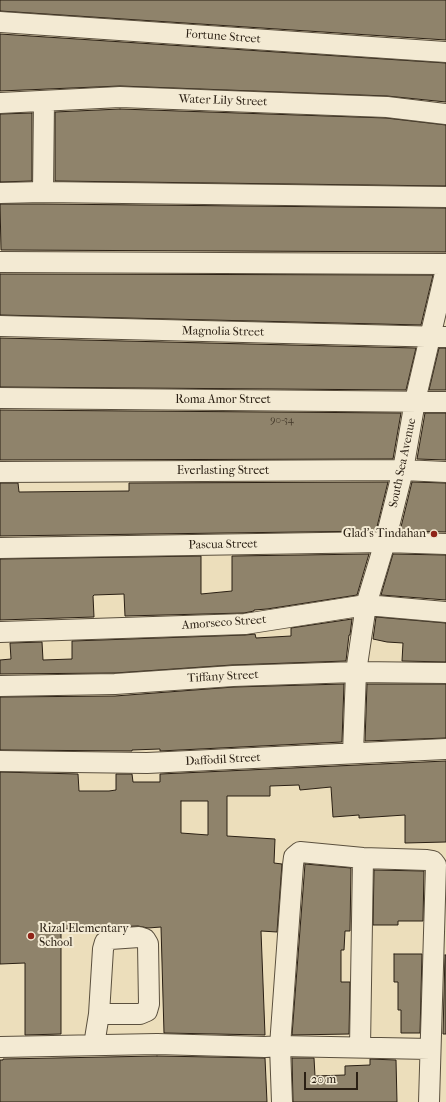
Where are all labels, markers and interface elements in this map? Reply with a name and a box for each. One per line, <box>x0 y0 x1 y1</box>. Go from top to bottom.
street label: Fortune Street <box>185 27 261 47</box>
street label: Water Lily Street <box>178 92 268 110</box>
street label: Magnolia Street <box>182 324 264 340</box>
street label: Roma Amor Street <box>175 393 271 407</box>
house number: 90-34 <box>270 415 294 427</box>
street label: South Sea Avenue <box>386 417 420 509</box>
street label: Everlasting Street <box>177 464 269 478</box>
place label: Glad's Tindahan <box>343 527 426 541</box>
marker: Glad's Tindahan <box>429 529 439 539</box>
street label: Pascua Street <box>188 537 258 553</box>
street label: Amorseco Street <box>181 613 267 633</box>
street label: Tiffany Street <box>187 668 259 686</box>
street label: Daffodil Street <box>185 751 261 769</box>
place label: Rizal Elementary School <box>39 922 129 950</box>
marker: Rizal Elementary School <box>26 931 36 941</box>
scale bar <box>306 1064 360 1090</box>
text: 20 m <box>311 1072 336 1086</box>

